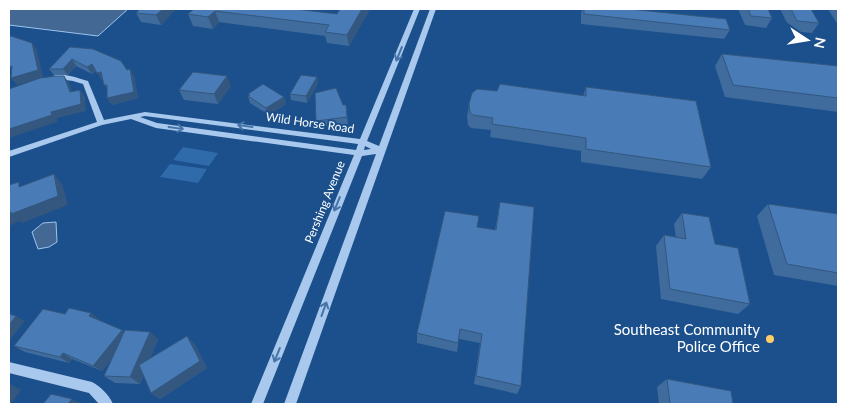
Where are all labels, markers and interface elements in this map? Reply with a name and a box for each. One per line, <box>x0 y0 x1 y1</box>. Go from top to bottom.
north arrow <box>782 15 832 65</box>
text: N <box>811 36 830 50</box>
one-way arrow <box>393 46 403 61</box>
street label: Wild Horse Road <box>265 109 355 136</box>
one-way arrow <box>237 121 253 131</box>
one-way arrow <box>168 123 184 133</box>
street label: Pershing Avenue <box>301 158 348 245</box>
one-way arrow <box>332 197 341 212</box>
one-way arrow <box>320 302 329 317</box>
place label: Southeast Community Police Office <box>614 320 760 355</box>
marker: Southeast Community Police Office <box>764 333 776 345</box>
one-way arrow <box>271 347 281 362</box>

